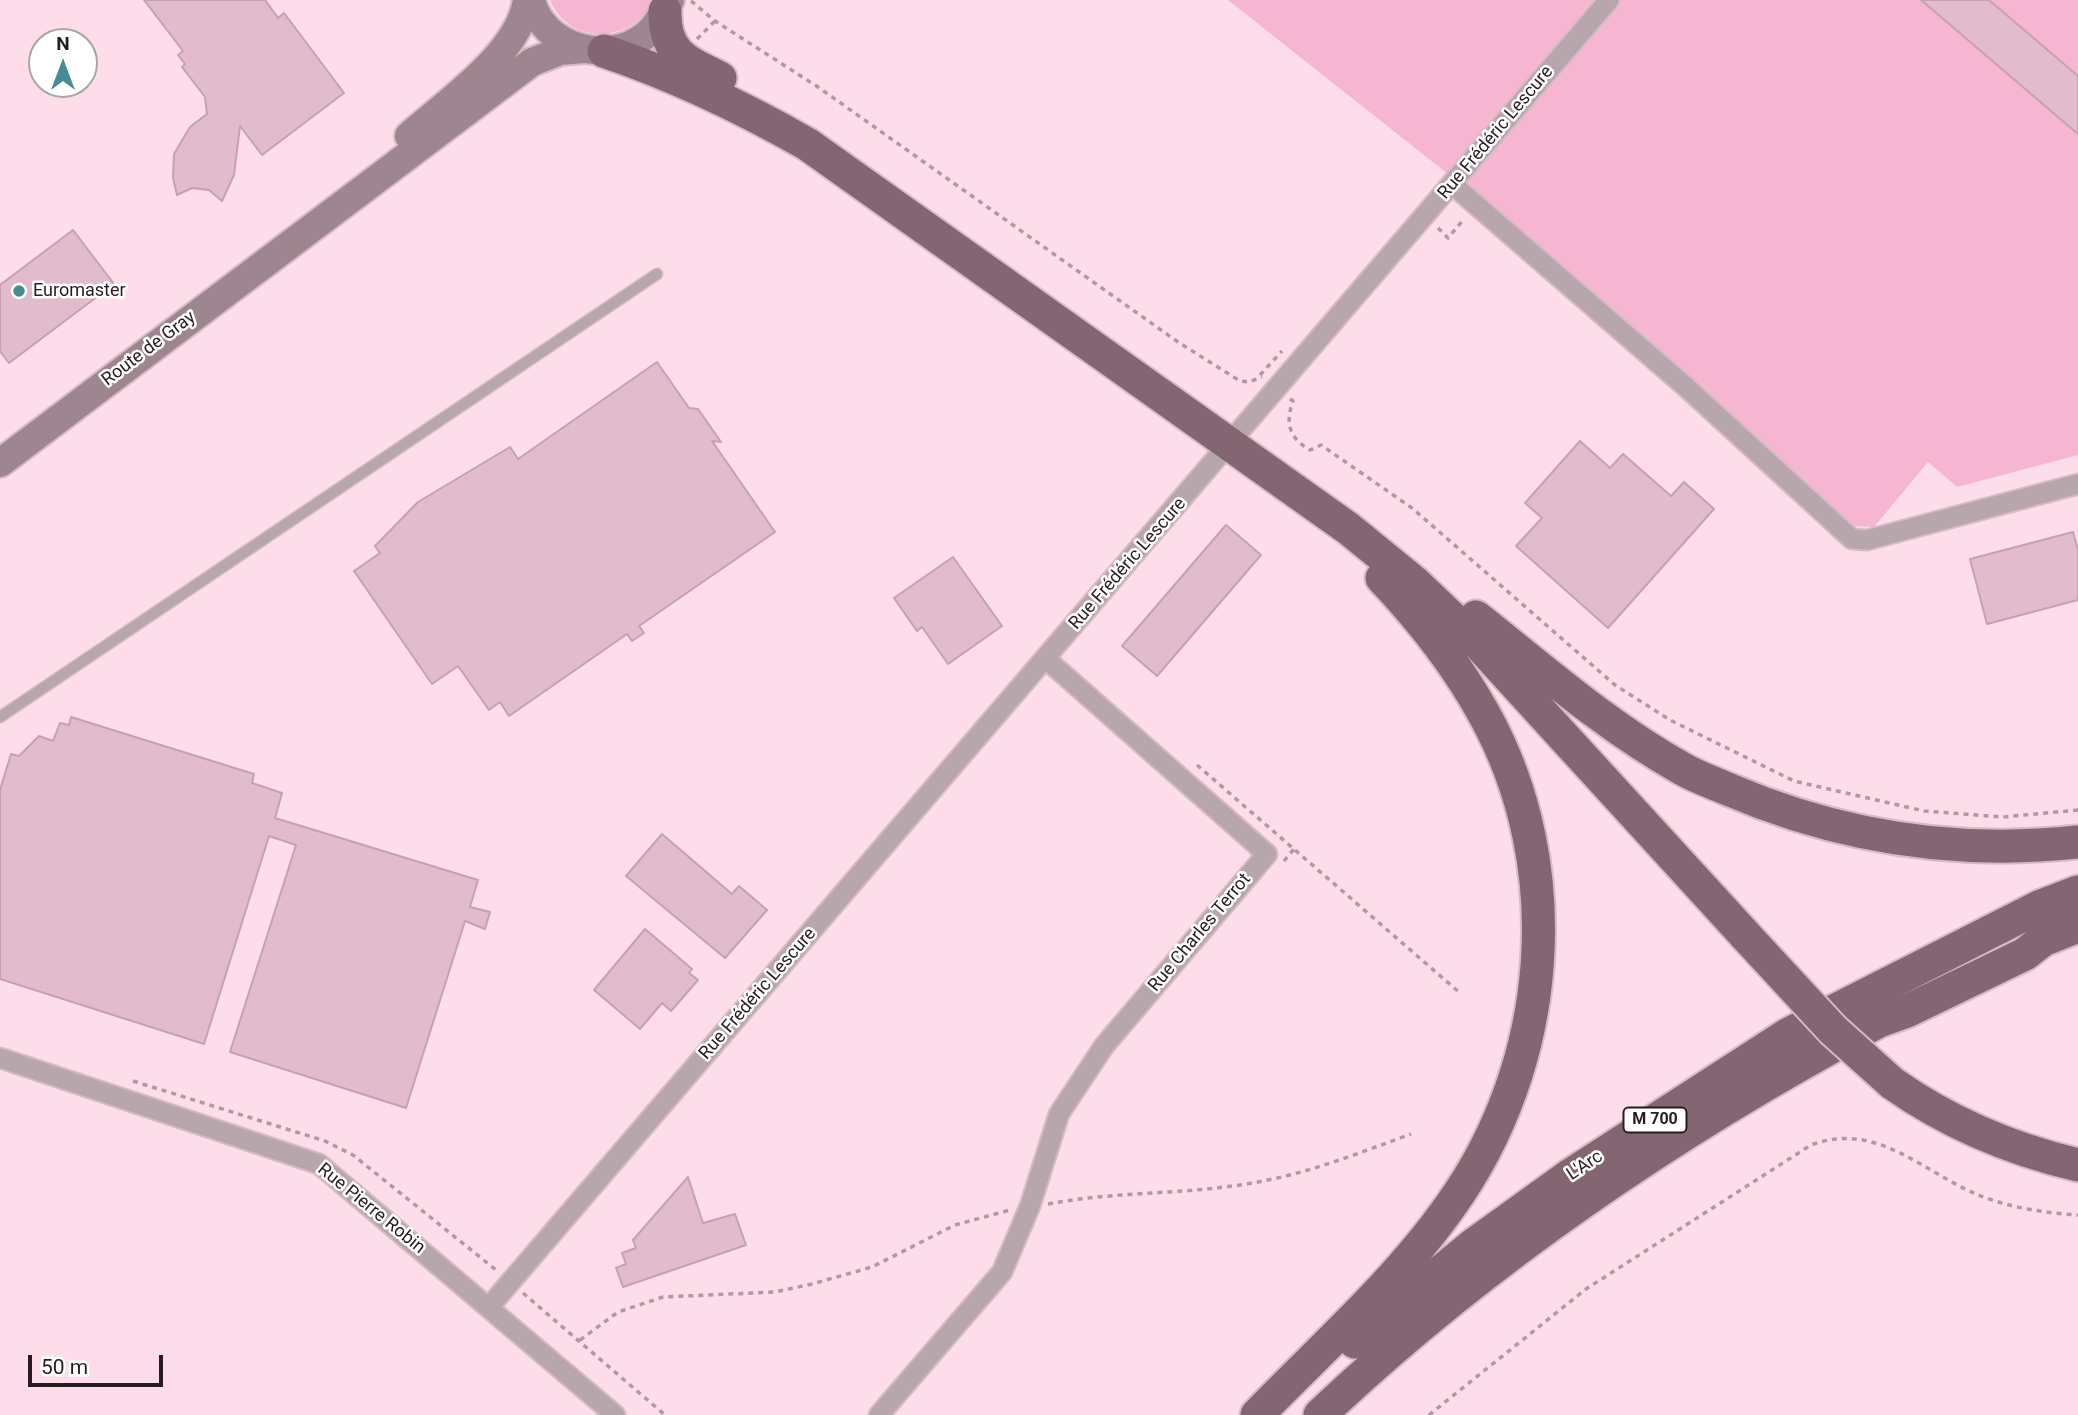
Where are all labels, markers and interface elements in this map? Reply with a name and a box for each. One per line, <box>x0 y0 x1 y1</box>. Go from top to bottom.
north arrow <box>28 28 98 98</box>
text: N <box>56 32 70 55</box>
street label: Rue Frédéric Lescure <box>1434 62 1558 204</box>
place label: Euromaster <box>33 280 126 302</box>
marker: Euromaster <box>11 283 27 299</box>
street label: Route de Gray <box>98 307 200 391</box>
street label: Rue Frédéric Lescure <box>1065 494 1191 634</box>
street label: Rue Charles Terrot <box>1144 869 1256 997</box>
street label: Rue Frédéric Lescure <box>695 924 821 1064</box>
road number: M 700 <box>1624 1108 1686 1132</box>
street label: L'Arc <box>1563 1146 1607 1186</box>
street label: Rue Pierre Robin <box>313 1159 429 1259</box>
scale bar <box>32 1342 166 1386</box>
text: 50 m <box>41 1355 88 1379</box>

